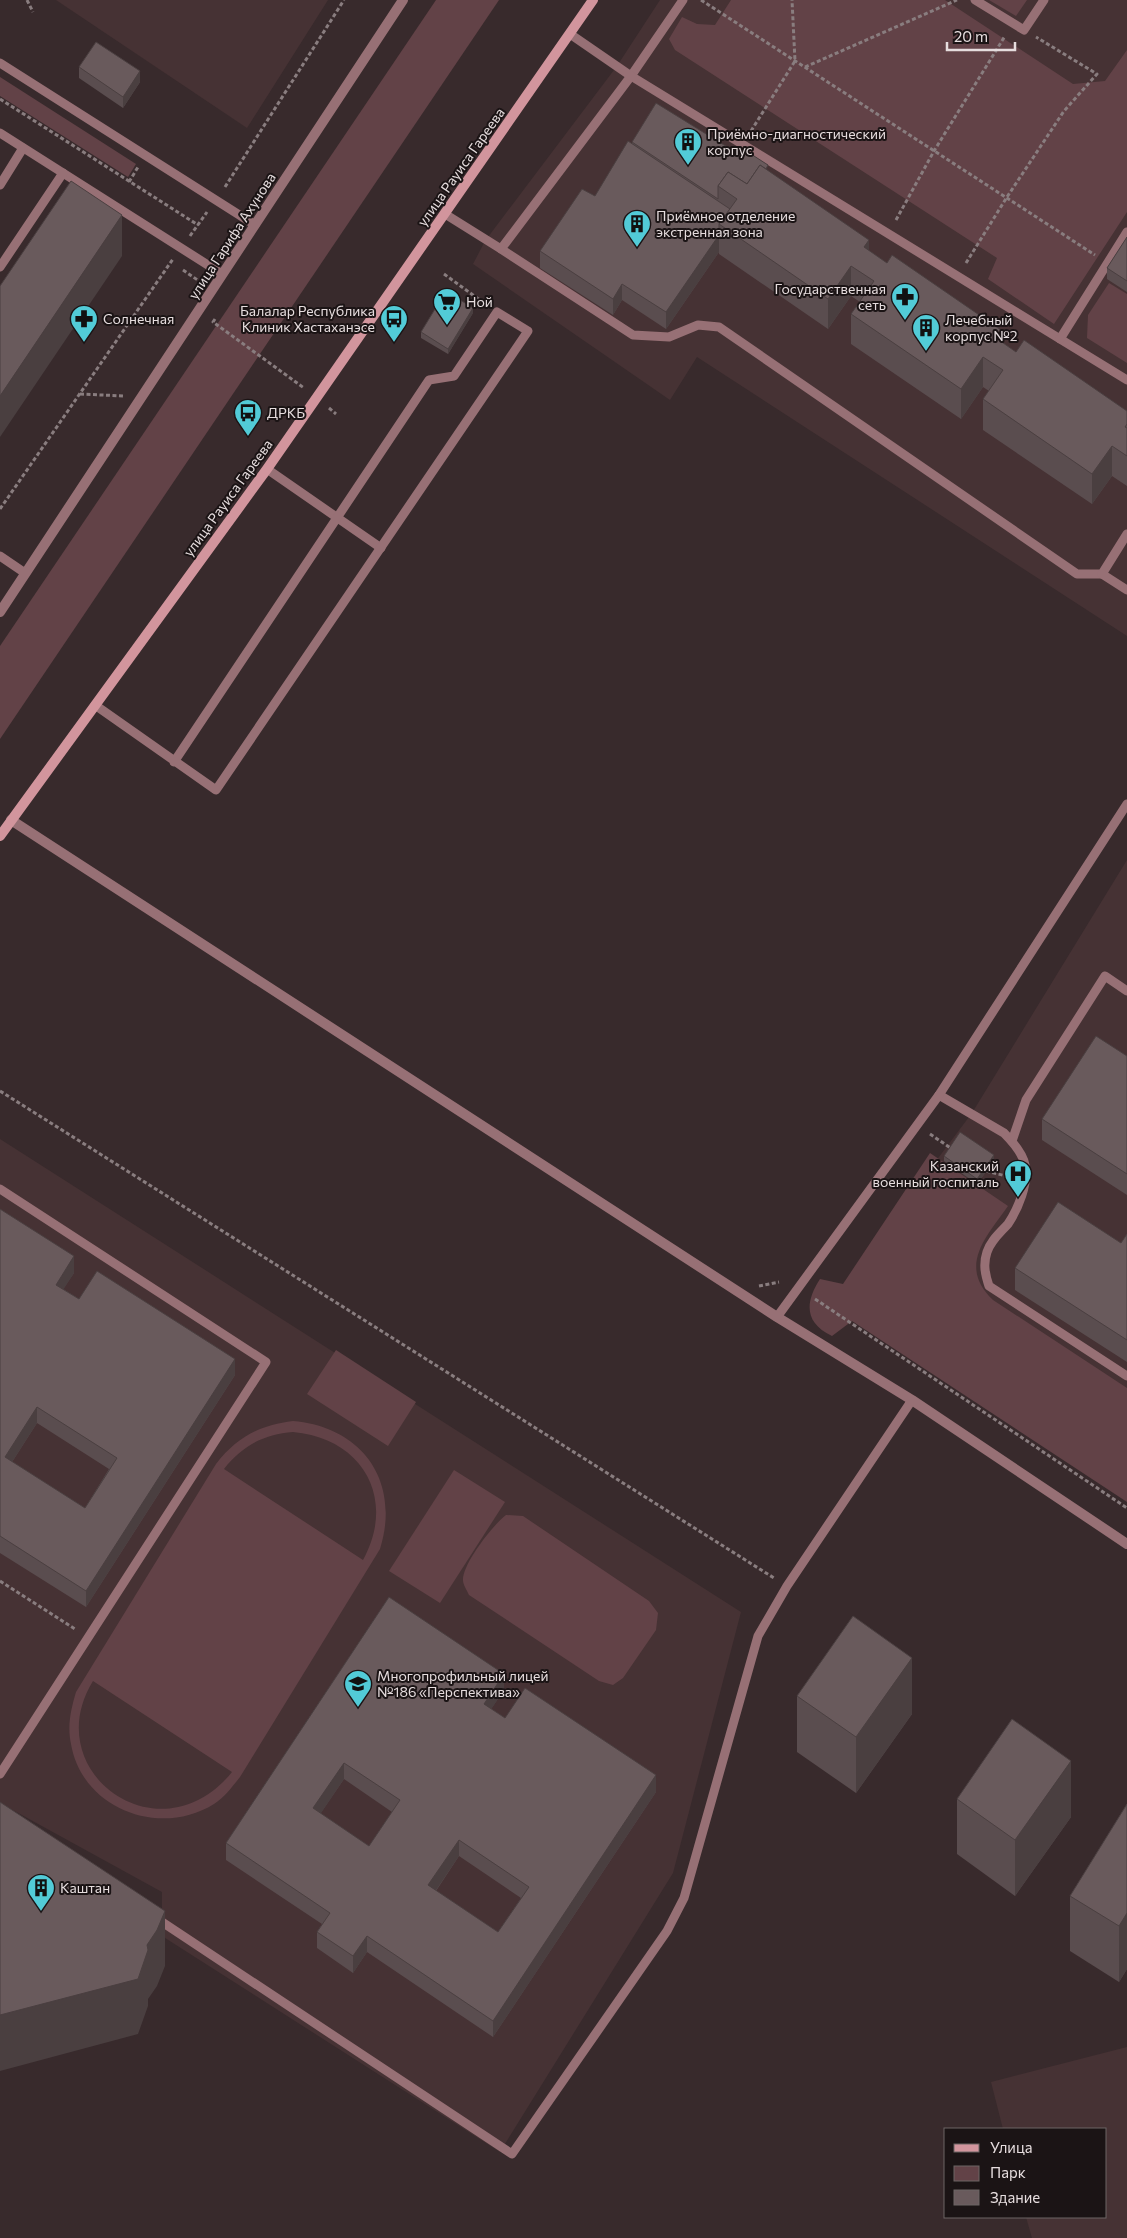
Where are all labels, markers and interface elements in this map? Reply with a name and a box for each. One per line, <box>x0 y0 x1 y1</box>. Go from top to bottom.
scale bar <box>947 20 1014 52</box>
text: 20 m <box>954 27 988 45</box>
street label: улица Рауиса Гареева <box>413 104 508 229</box>
place label: Приёмно-диагностический корпус <box>707 125 886 158</box>
building icon: Приёмно-диагностический корпус <box>673 127 703 166</box>
street label: улица Гарифа Ахунова <box>184 169 279 302</box>
place label: Приёмное отделение экстренная зона <box>656 207 795 240</box>
building icon: Приёмное отделение экстренная зона <box>622 209 652 248</box>
place label: Государственная сеть <box>775 280 886 313</box>
pharmacy icon: Государственная сеть <box>890 282 920 321</box>
supermarket icon: Ной <box>432 287 462 326</box>
place label: Ной <box>466 293 493 310</box>
place label: Балалар Республика Клиник Хастаханэсе <box>240 302 375 335</box>
pharmacy icon: Солнечная <box>69 304 99 343</box>
bus stop icon: Балалар Республика Клиник Хастаханэсе <box>379 304 409 343</box>
place label: Солнечная <box>103 310 174 327</box>
place label: Лечебный корпус №2 <box>945 311 1018 344</box>
building icon: Лечебный корпус №2 <box>911 313 941 352</box>
bus stop icon: ДРКБ <box>233 398 263 437</box>
place label: ДРКБ <box>267 404 305 421</box>
street label: улица Рауиса Гареева <box>179 436 276 560</box>
place label: Казанский военный госпиталь <box>873 1157 999 1190</box>
hospital icon: Казанский военный госпиталь <box>1003 1159 1033 1198</box>
place label: Многопрофильный лицей №186 «Перспектива» <box>377 1667 549 1700</box>
school or university icon: Многопрофильный лицей №186 «Перспектива» <box>343 1669 373 1708</box>
building icon: Каштан <box>26 1873 56 1912</box>
place label: Каштан <box>60 1879 110 1896</box>
legend <box>944 2128 1107 2218</box>
text: Улица <box>990 2138 1032 2156</box>
text: Парк <box>990 2163 1026 2181</box>
text: Здание <box>990 2188 1040 2206</box>

